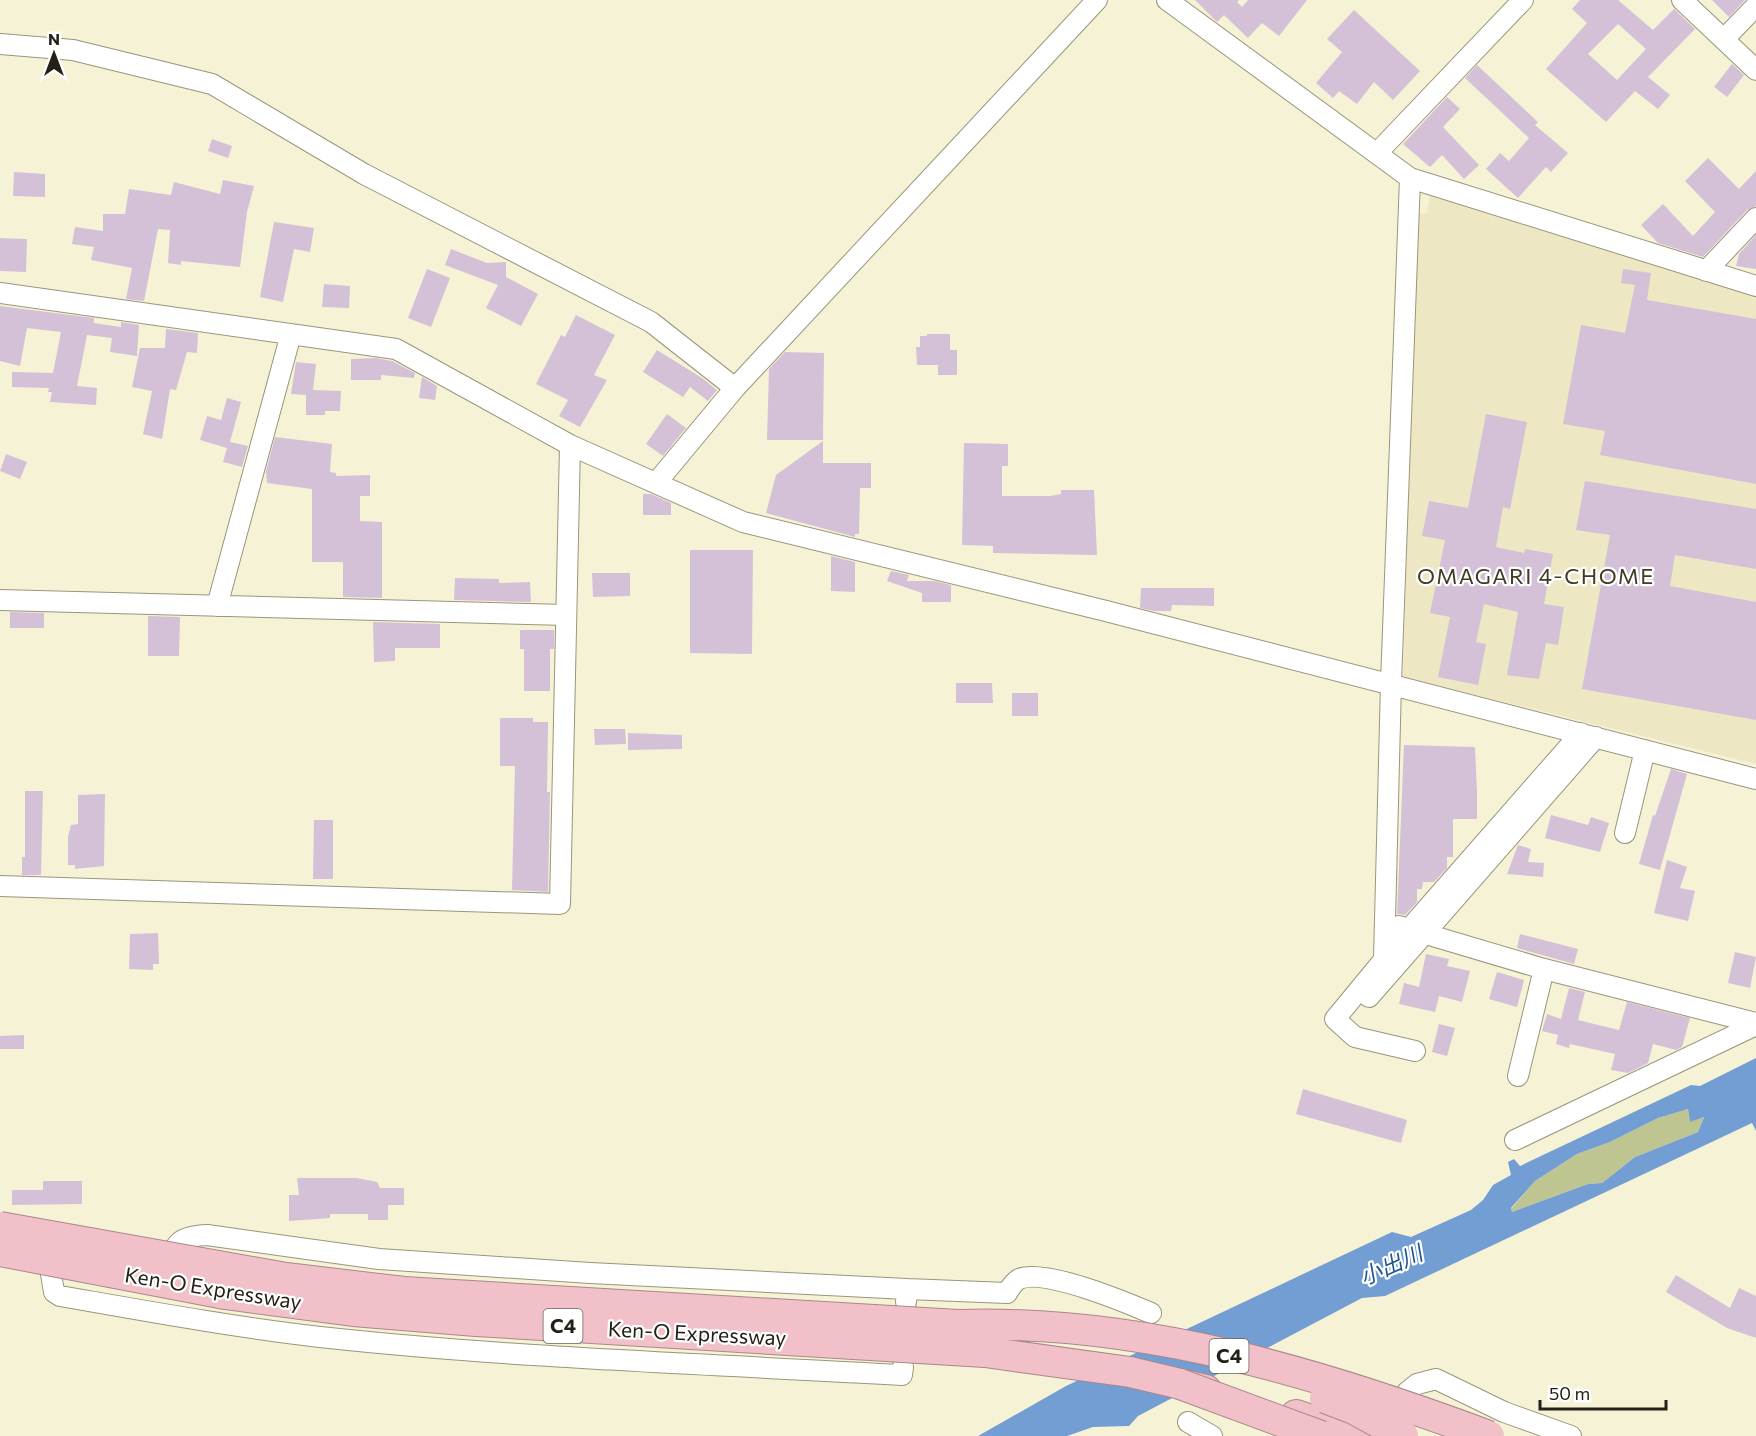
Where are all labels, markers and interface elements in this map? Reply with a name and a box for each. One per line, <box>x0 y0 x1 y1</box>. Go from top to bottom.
north arrow <box>24 24 84 84</box>
text: N <box>48 29 60 48</box>
district label: OMAGARI 4-CHOME <box>1417 562 1655 589</box>
water label: 小出川 <box>1355 1238 1428 1290</box>
street label: Ken-O Expressway <box>123 1261 304 1314</box>
road number: C4 <box>544 1309 582 1343</box>
street label: Ken-O Expressway <box>607 1315 787 1350</box>
road number: C4 <box>1210 1339 1248 1373</box>
scale bar <box>1540 1373 1666 1411</box>
text: 50 m <box>1549 1382 1590 1404</box>

